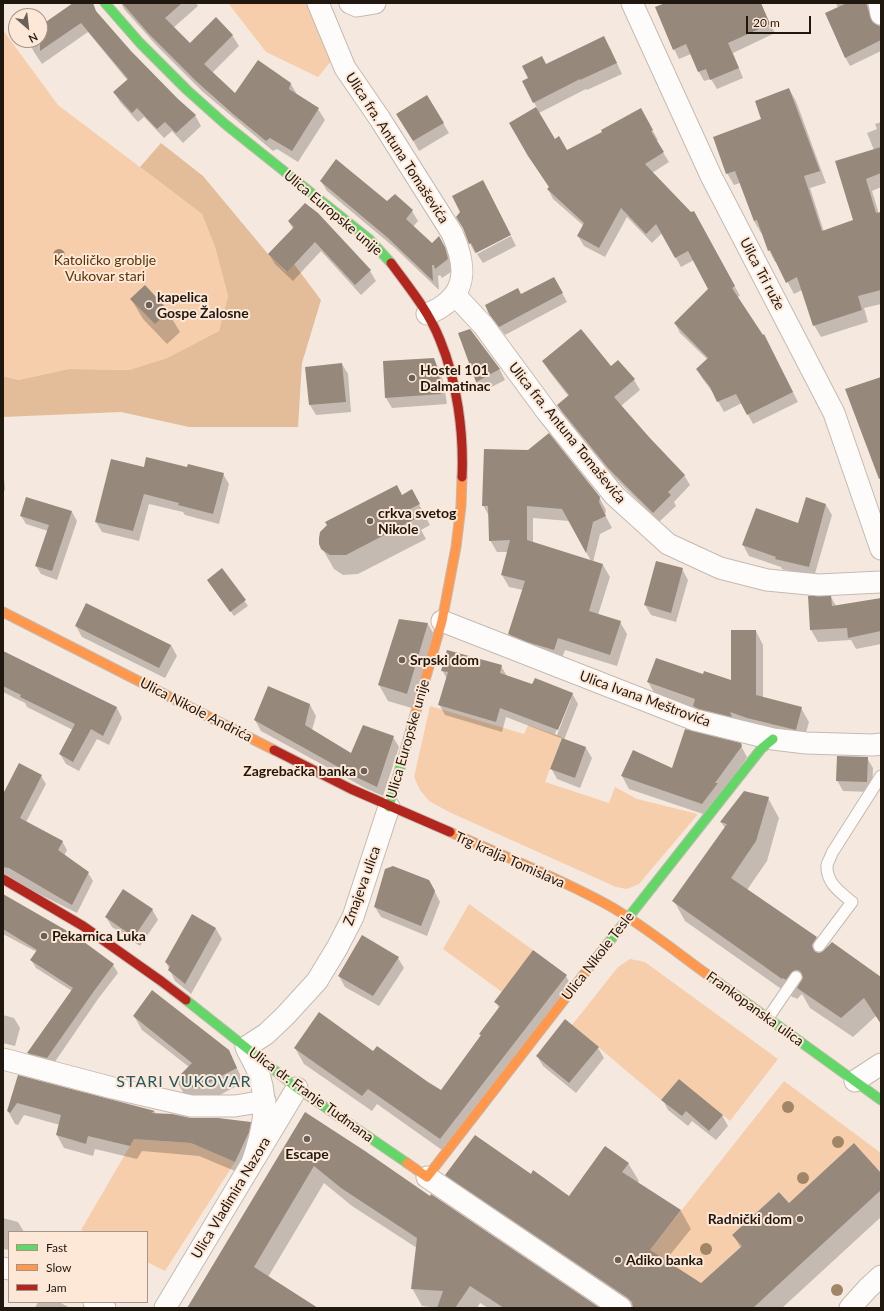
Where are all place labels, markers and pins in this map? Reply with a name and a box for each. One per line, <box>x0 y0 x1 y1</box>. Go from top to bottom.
place label: kapelica Gospe Žalosne <box>157 289 249 322</box>
marker: kapelica Gospe Žalosne <box>144 300 154 310</box>
place label: Hostel 101 Dalmatinac <box>420 362 491 394</box>
marker: Hostel 101 Dalmatinac <box>407 373 417 383</box>
place label: crkva svetog Nikole <box>378 505 456 538</box>
marker: crkva svetog Nikole <box>365 516 375 526</box>
place label: Srpski dom <box>410 652 479 668</box>
marker: Srpski dom <box>397 655 407 665</box>
place label: Zagrebačka banka <box>243 763 356 779</box>
marker: Zagrebačka banka <box>359 766 369 776</box>
place label: Pekarnica Luka <box>52 928 146 944</box>
marker: Pekarnica Luka <box>39 931 49 941</box>
marker: Escape <box>302 1134 312 1144</box>
place label: Escape <box>285 1146 329 1162</box>
place label: Radnički dom <box>708 1211 792 1227</box>
marker: Radnički dom <box>795 1214 805 1224</box>
place label: Adiko banka <box>626 1252 703 1268</box>
marker: Adiko banka <box>613 1255 623 1265</box>

